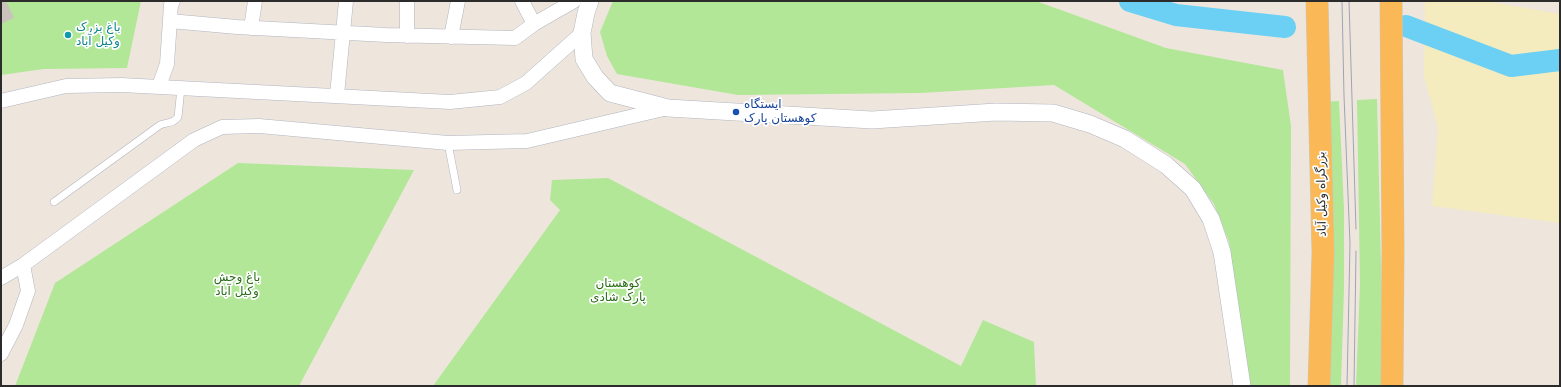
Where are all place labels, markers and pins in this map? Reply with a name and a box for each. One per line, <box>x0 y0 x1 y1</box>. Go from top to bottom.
place label: باغ بزرک وکیل آباد <box>76 21 120 49</box>
marker: باغ بزرک وکیل آباد <box>63 30 73 40</box>
place label: ایستگاه کوهستان پارک <box>744 98 816 126</box>
marker: ایستگاه کوهستان پارک <box>731 107 741 117</box>

